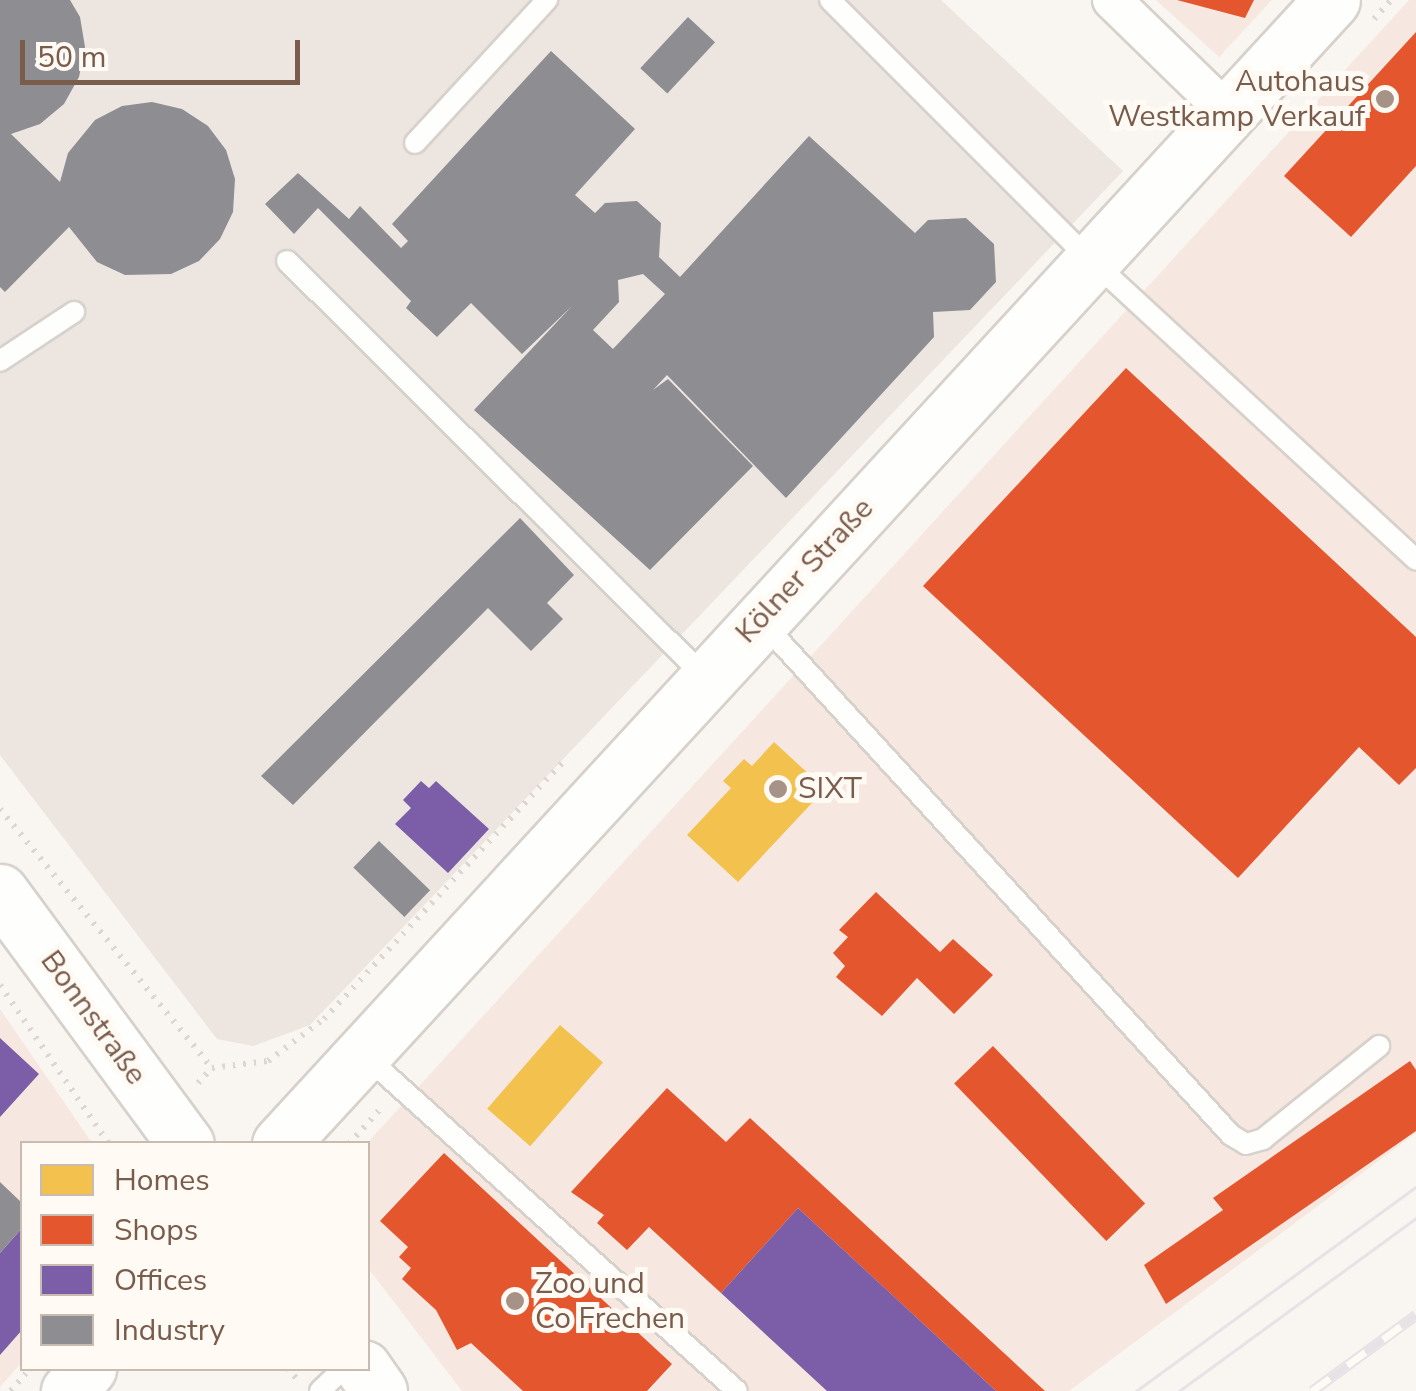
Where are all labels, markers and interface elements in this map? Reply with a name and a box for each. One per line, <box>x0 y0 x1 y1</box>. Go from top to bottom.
scale bar <box>25 20 305 82</box>
text: 50 m <box>37 37 106 78</box>
place label: Autohaus Westkamp Verkauf <box>1108 64 1365 134</box>
marker: Autohaus Westkamp Verkauf <box>1374 88 1396 110</box>
street label: Kölner Straße <box>729 491 881 651</box>
place label: SIXT <box>798 771 862 807</box>
marker: SIXT <box>767 778 789 800</box>
street label: Bonnstraße <box>32 944 154 1092</box>
legend <box>20 1141 370 1371</box>
text: Homes <box>114 1160 210 1201</box>
text: Shops <box>114 1210 198 1251</box>
text: Offices <box>114 1260 207 1301</box>
place label: Zoo und Co Frechen <box>535 1266 685 1336</box>
marker: Zoo und Co Frechen <box>504 1290 526 1312</box>
text: Industry <box>114 1310 225 1351</box>

